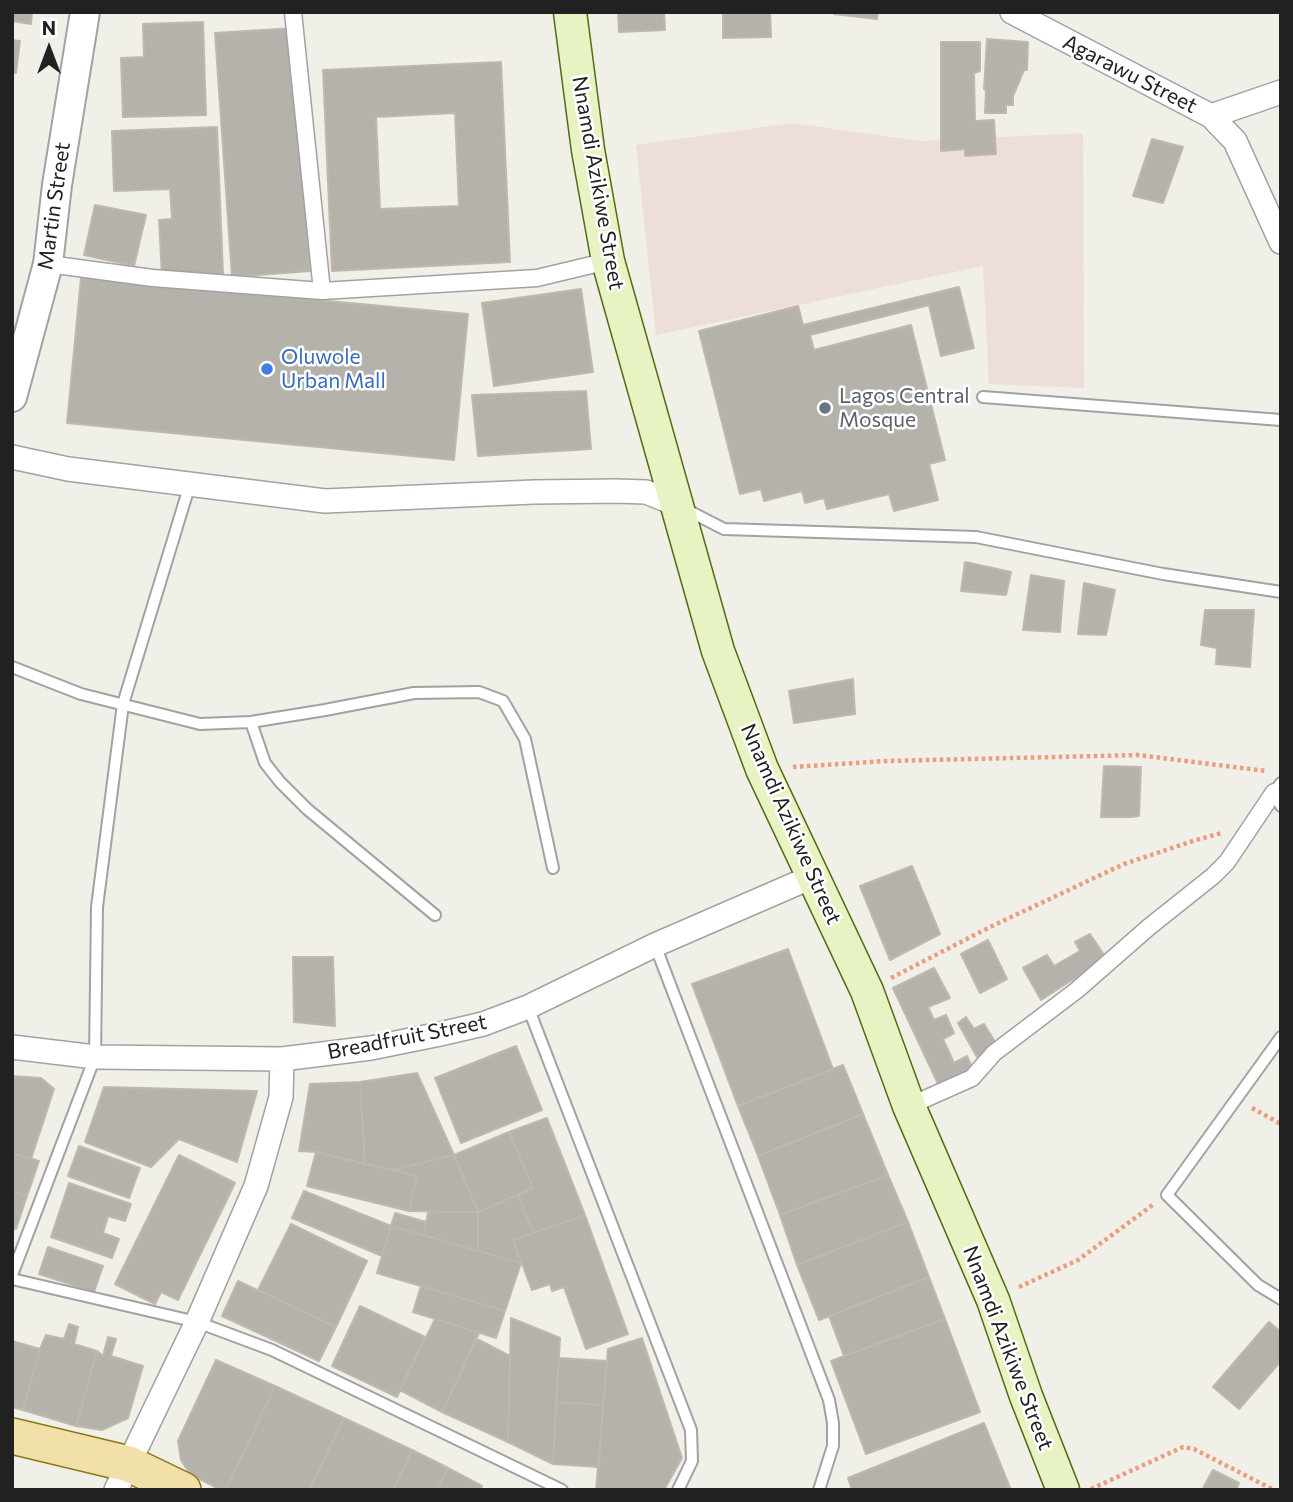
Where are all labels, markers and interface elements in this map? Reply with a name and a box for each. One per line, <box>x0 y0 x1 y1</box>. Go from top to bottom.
north arrow <box>14 14 84 84</box>
text: N <box>42 16 56 39</box>
street label: Agarawu Street <box>1059 29 1201 119</box>
street label: Nnamdi Azikiwe Street <box>567 74 629 292</box>
street label: Martin Street <box>33 141 75 271</box>
place label: Oluwole Urban Mall <box>281 344 386 394</box>
marker: Oluwole Urban Mall <box>259 361 275 377</box>
place label: Lagos Central Mosque <box>839 383 970 433</box>
marker: Lagos Central Mosque <box>817 400 833 416</box>
street label: Nnamdi Azikiwe Street <box>735 720 847 928</box>
street label: Breadfruit Street <box>325 1009 489 1065</box>
street label: Nnamdi Azikiwe Street <box>957 1242 1059 1454</box>

